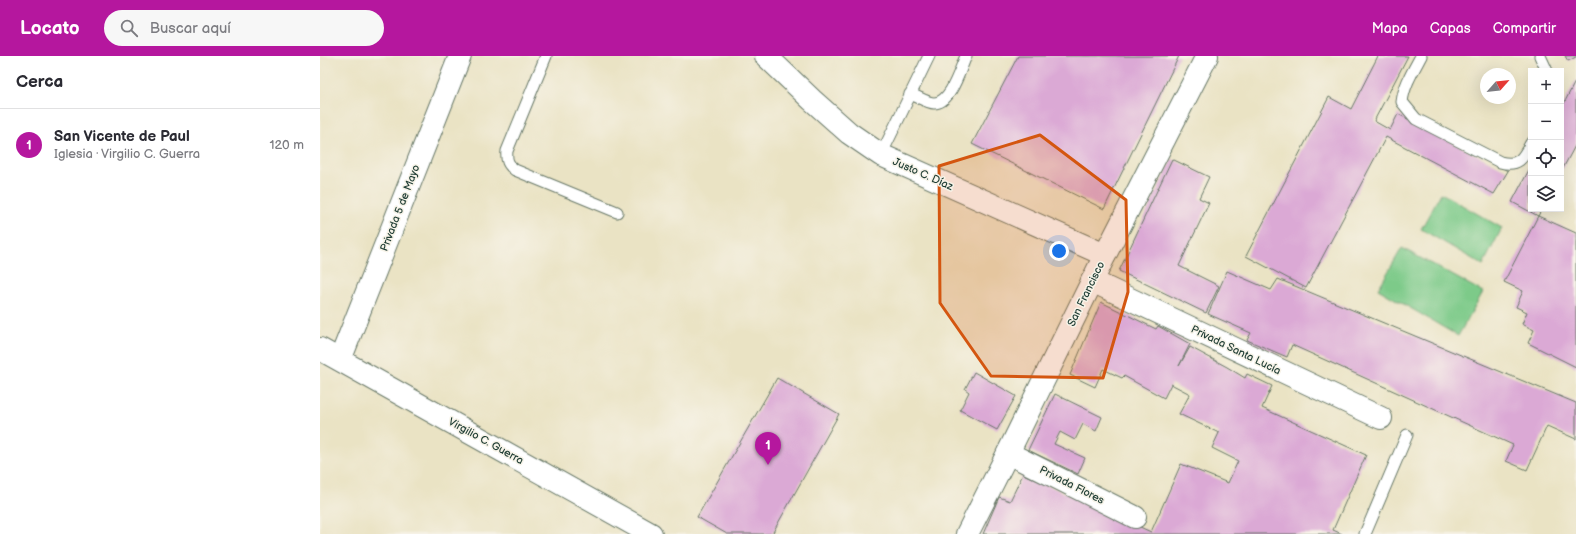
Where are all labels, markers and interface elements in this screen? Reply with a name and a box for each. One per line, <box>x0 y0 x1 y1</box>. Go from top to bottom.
search box <box>104 10 384 46</box>
text: Locato <box>20 17 80 40</box>
icon: search <box>118 17 140 39</box>
text: Buscar aquí <box>150 19 231 38</box>
text: Mapa <box>1372 20 1408 37</box>
text: Capas <box>1430 20 1471 37</box>
text: Compartir <box>1493 20 1556 37</box>
north arrow <box>1480 68 1516 104</box>
map controls <box>1528 68 1564 212</box>
button: + <box>1528 68 1564 104</box>
text: Cerca <box>16 72 63 92</box>
button: − <box>1528 104 1564 140</box>
text: San Vicente de Paul <box>54 127 190 146</box>
text: 1 <box>26 137 32 153</box>
text: 120 m <box>269 137 304 153</box>
button: locate <box>1528 140 1564 176</box>
text: Iglesia · Virgilio C. Guerra <box>54 146 200 162</box>
street label: Justo C. Díaz <box>891 155 956 193</box>
street label: Privada 5 de Mayo <box>378 163 422 253</box>
button: layers <box>1528 176 1564 212</box>
your location <box>1049 241 1069 261</box>
street label: San Francisco <box>1065 259 1107 329</box>
street label: Privada Santa Lucía <box>1189 323 1283 377</box>
street label: Virgilio C. Guerra <box>446 415 526 467</box>
pin: 1 <box>755 432 781 465</box>
street label: Privada Flores <box>1037 463 1107 507</box>

